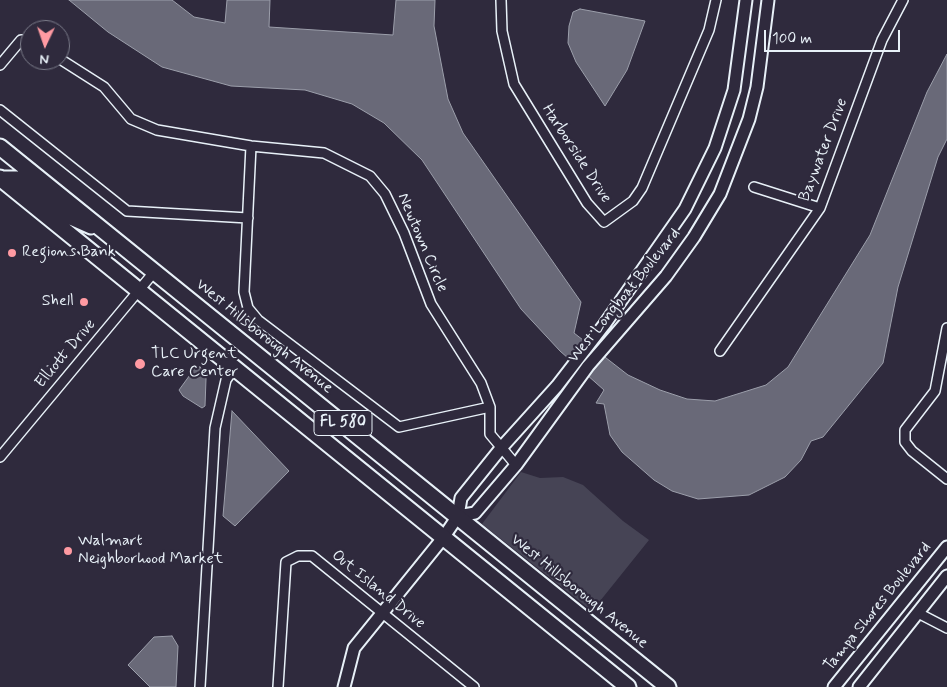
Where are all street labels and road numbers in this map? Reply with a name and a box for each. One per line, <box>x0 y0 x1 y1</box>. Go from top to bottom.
street label: Baywater Drive <box>795 96 853 204</box>
street label: Harborside Drive <box>537 101 615 207</box>
street label: Newtown Circle <box>392 191 452 295</box>
street label: West Longboat Boulevard <box>565 225 685 367</box>
street label: West Hillsborough Avenue <box>191 276 337 398</box>
street label: Elliott Drive <box>32 316 100 392</box>
road number: FL 580 <box>314 410 372 436</box>
street label: West Hillsborough Avenue <box>506 531 652 653</box>
street label: Tampa Shores Boulevard <box>820 539 936 675</box>
street label: Out Island Drive <box>327 546 429 634</box>

